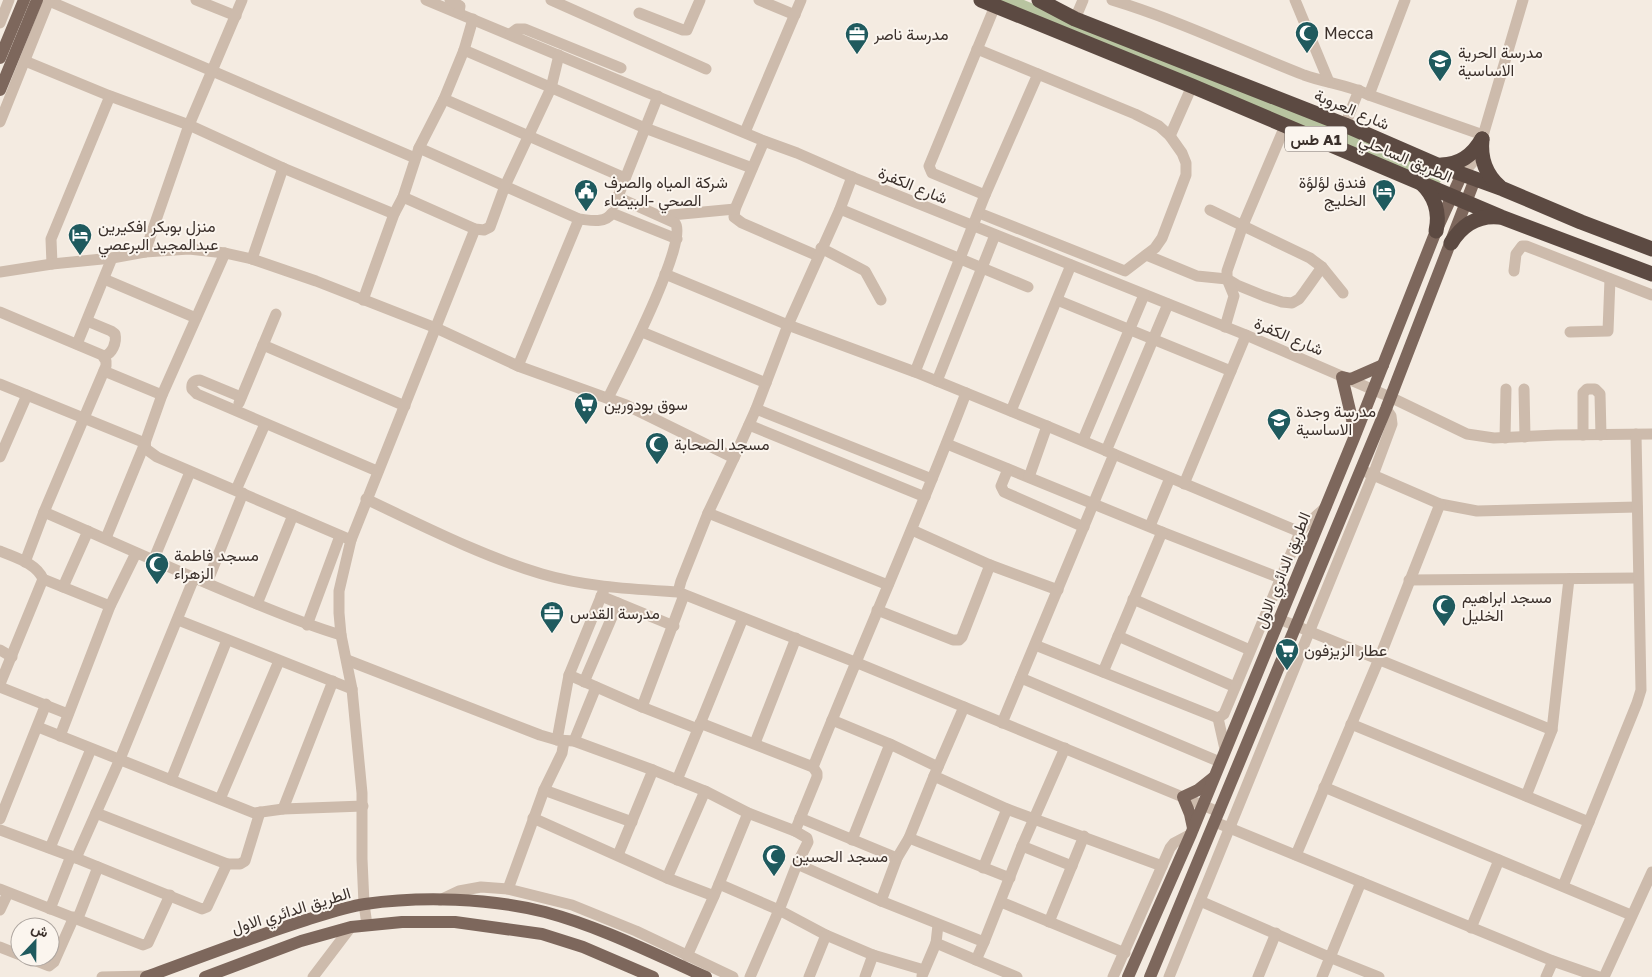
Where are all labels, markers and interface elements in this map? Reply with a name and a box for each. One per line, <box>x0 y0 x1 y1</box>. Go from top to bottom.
mosque icon: Mecca <box>1294 20 1320 54</box>
office icon: مدرسة ناصر <box>844 21 870 55</box>
place label: Mecca <box>1324 23 1374 43</box>
place label: مدرسة ناصر <box>873 24 949 45</box>
place label: مدرسة الحرية الاساسية <box>1458 42 1543 80</box>
school or university icon: مدرسة الحرية الاساسية <box>1427 48 1453 82</box>
street label: شارع العروبة <box>1311 84 1393 136</box>
road number: طس A1 <box>1285 126 1347 152</box>
street label: الطريق الساحلي <box>1355 129 1455 190</box>
street label: شارع الكفرة <box>875 162 951 210</box>
place label: شركة المياه والصرف الصحي -البيضاء <box>604 172 728 214</box>
place label: فندق لؤلؤة الخليج <box>1299 172 1366 212</box>
public building icon: شركة المياه والصرف الصحي -البيضاء <box>573 178 599 212</box>
hotel icon: فندق لؤلؤة الخليج <box>1371 178 1397 212</box>
place label: منزل بوبكر افكيرين عبدالمجيد البرعصي <box>98 216 218 258</box>
hotel icon: منزل بوبكر افكيرين عبدالمجيد البرعصي <box>67 222 93 256</box>
street label: شارع الكفرة <box>1251 313 1327 361</box>
supermarket icon: سوق بودورين <box>573 391 599 425</box>
place label: سوق بودورين <box>604 394 688 415</box>
place label: مدرسة وجدة الاساسية <box>1296 401 1376 439</box>
school or university icon: مدرسة وجدة الاساسية <box>1266 407 1292 441</box>
mosque icon: مسجد الصحابة <box>644 431 670 465</box>
place label: مسجد الصحابة <box>674 434 770 454</box>
street label: الطريق الدائري الاول <box>1250 509 1318 633</box>
place label: مسجد فاطمة الزهراء <box>174 545 259 584</box>
mosque icon: مسجد فاطمة الزهراء <box>144 551 170 585</box>
place label: مسجد ابراهيم الخليل <box>1462 587 1552 626</box>
mosque icon: مسجد ابراهيم الخليل <box>1431 593 1457 627</box>
office icon: مدرسة القدس <box>539 600 565 634</box>
place label: مدرسة القدس <box>570 603 660 624</box>
supermarket icon: عطار الزيزفون <box>1274 637 1300 671</box>
place label: عطار الزيزفون <box>1304 640 1387 661</box>
mosque icon: مسجد الحسين <box>761 843 787 877</box>
place label: مسجد الحسين <box>792 846 888 867</box>
street label: الطريق الدائري الاول <box>229 882 354 941</box>
north arrow <box>10 917 60 967</box>
text: ش <box>29 918 51 942</box>

